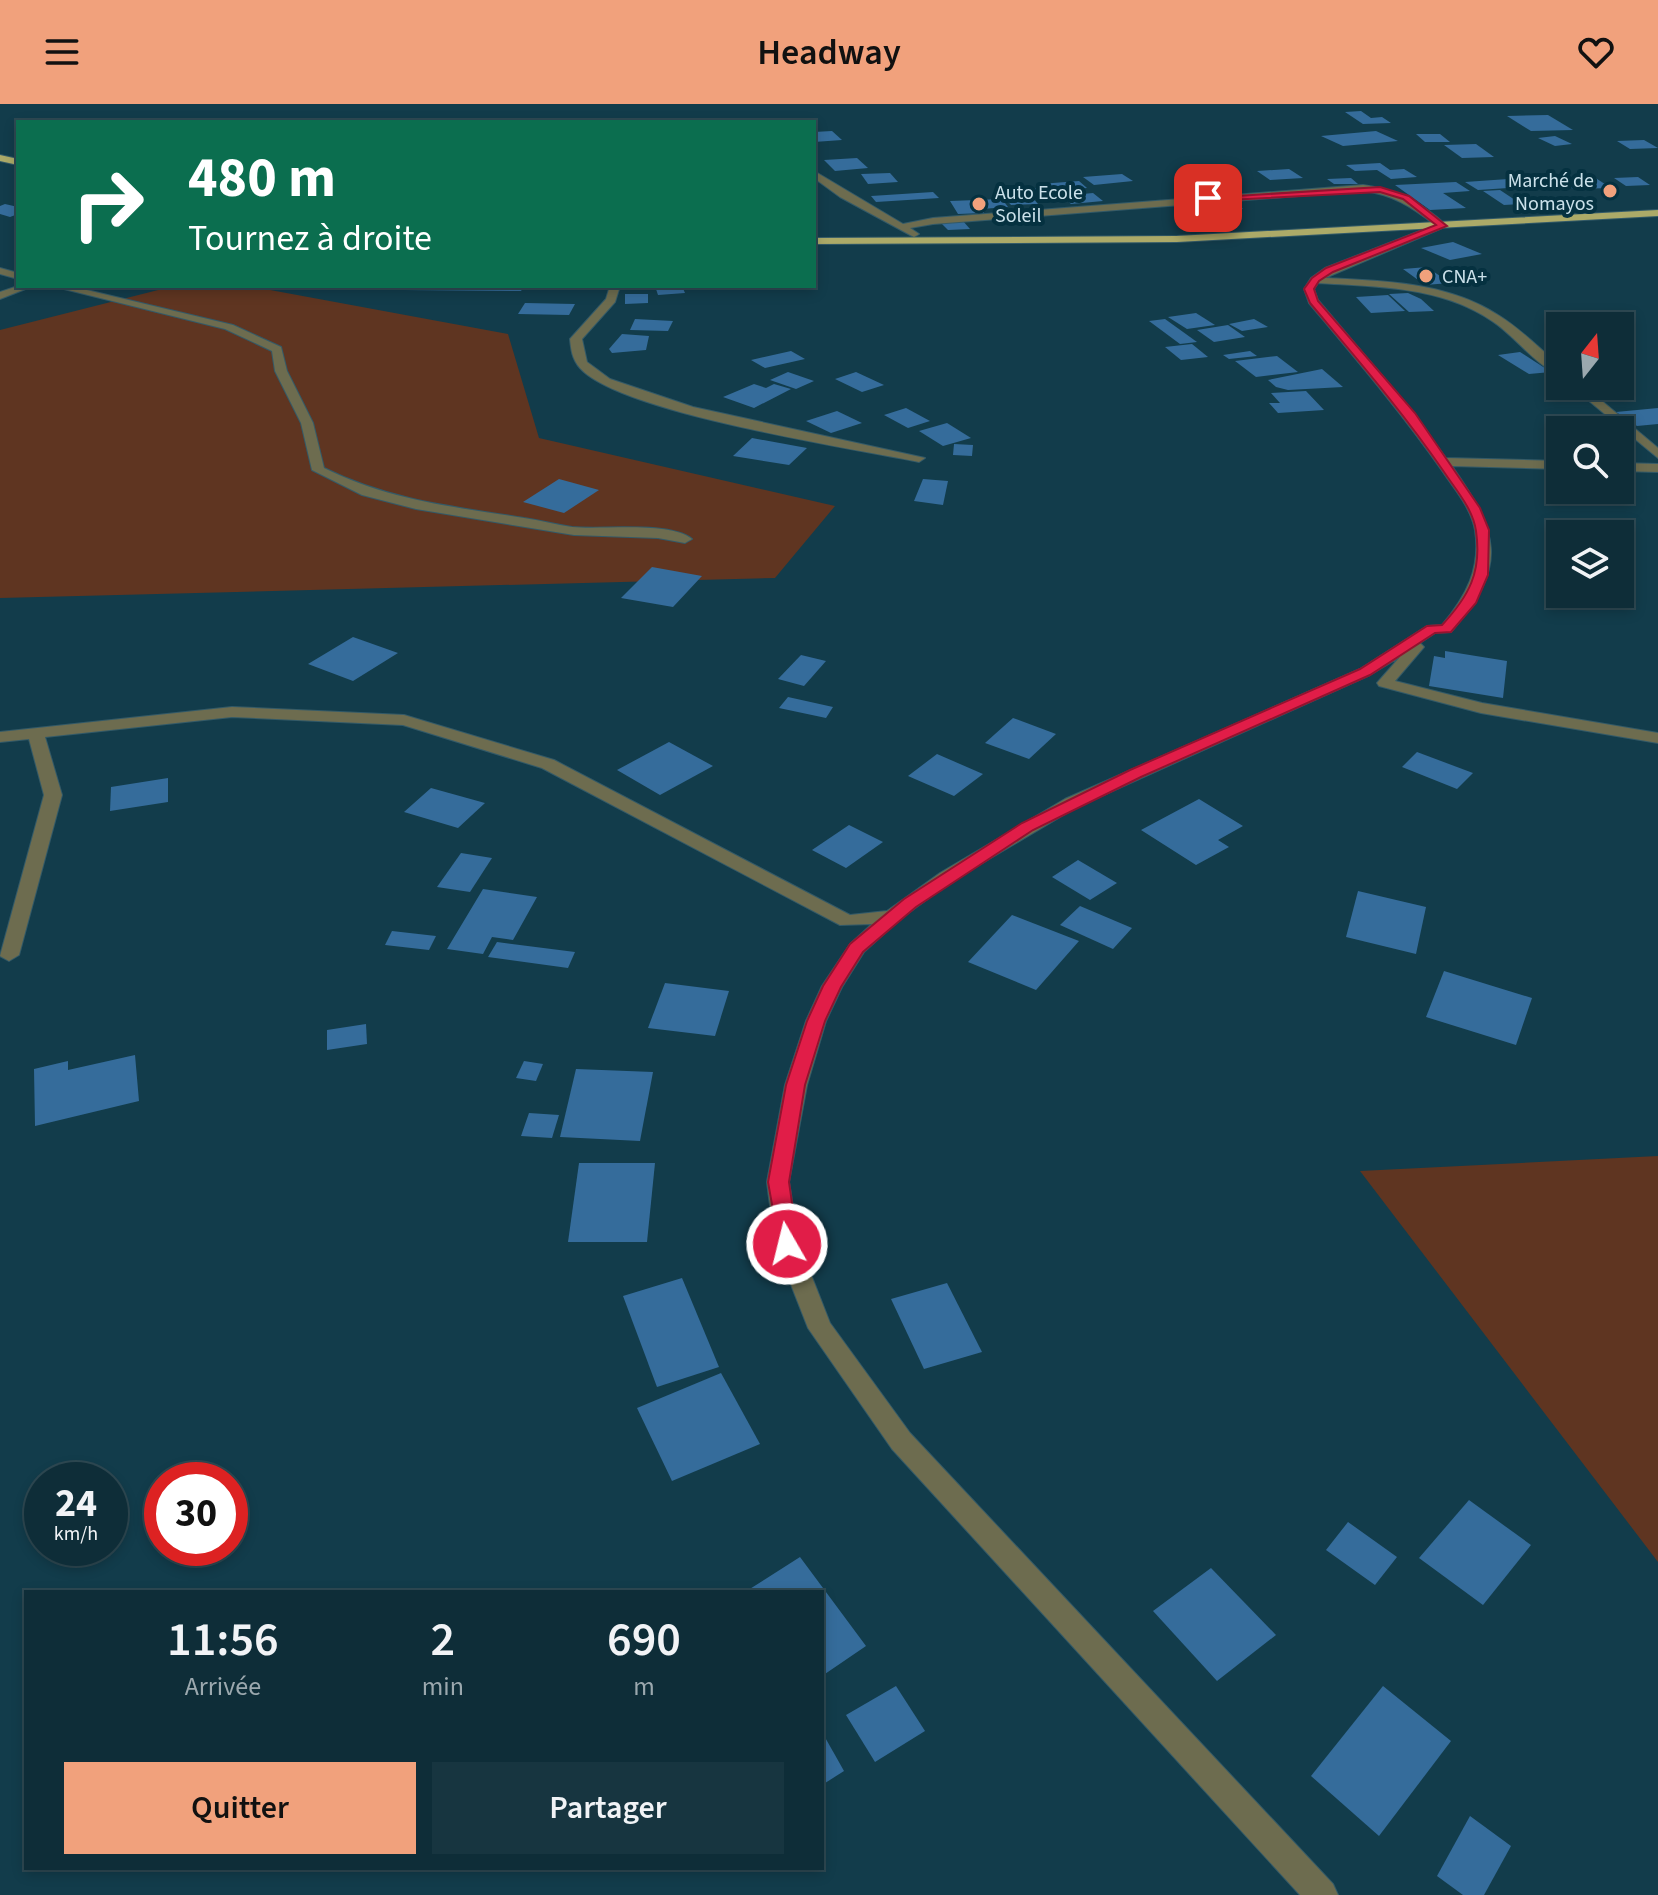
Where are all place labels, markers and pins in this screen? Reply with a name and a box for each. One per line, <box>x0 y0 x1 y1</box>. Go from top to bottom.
pin <box>1174 164 1242 232</box>
place label: Marché de Nomayos <box>1508 167 1594 218</box>
place label: Auto Ecole Soleil <box>995 179 1083 230</box>
marker: Marché de Nomayos <box>1601 182 1619 200</box>
marker: Auto Ecole Soleil <box>970 195 988 213</box>
place label: CNA+ <box>1442 263 1487 291</box>
marker: CNA+ <box>1417 267 1435 285</box>

